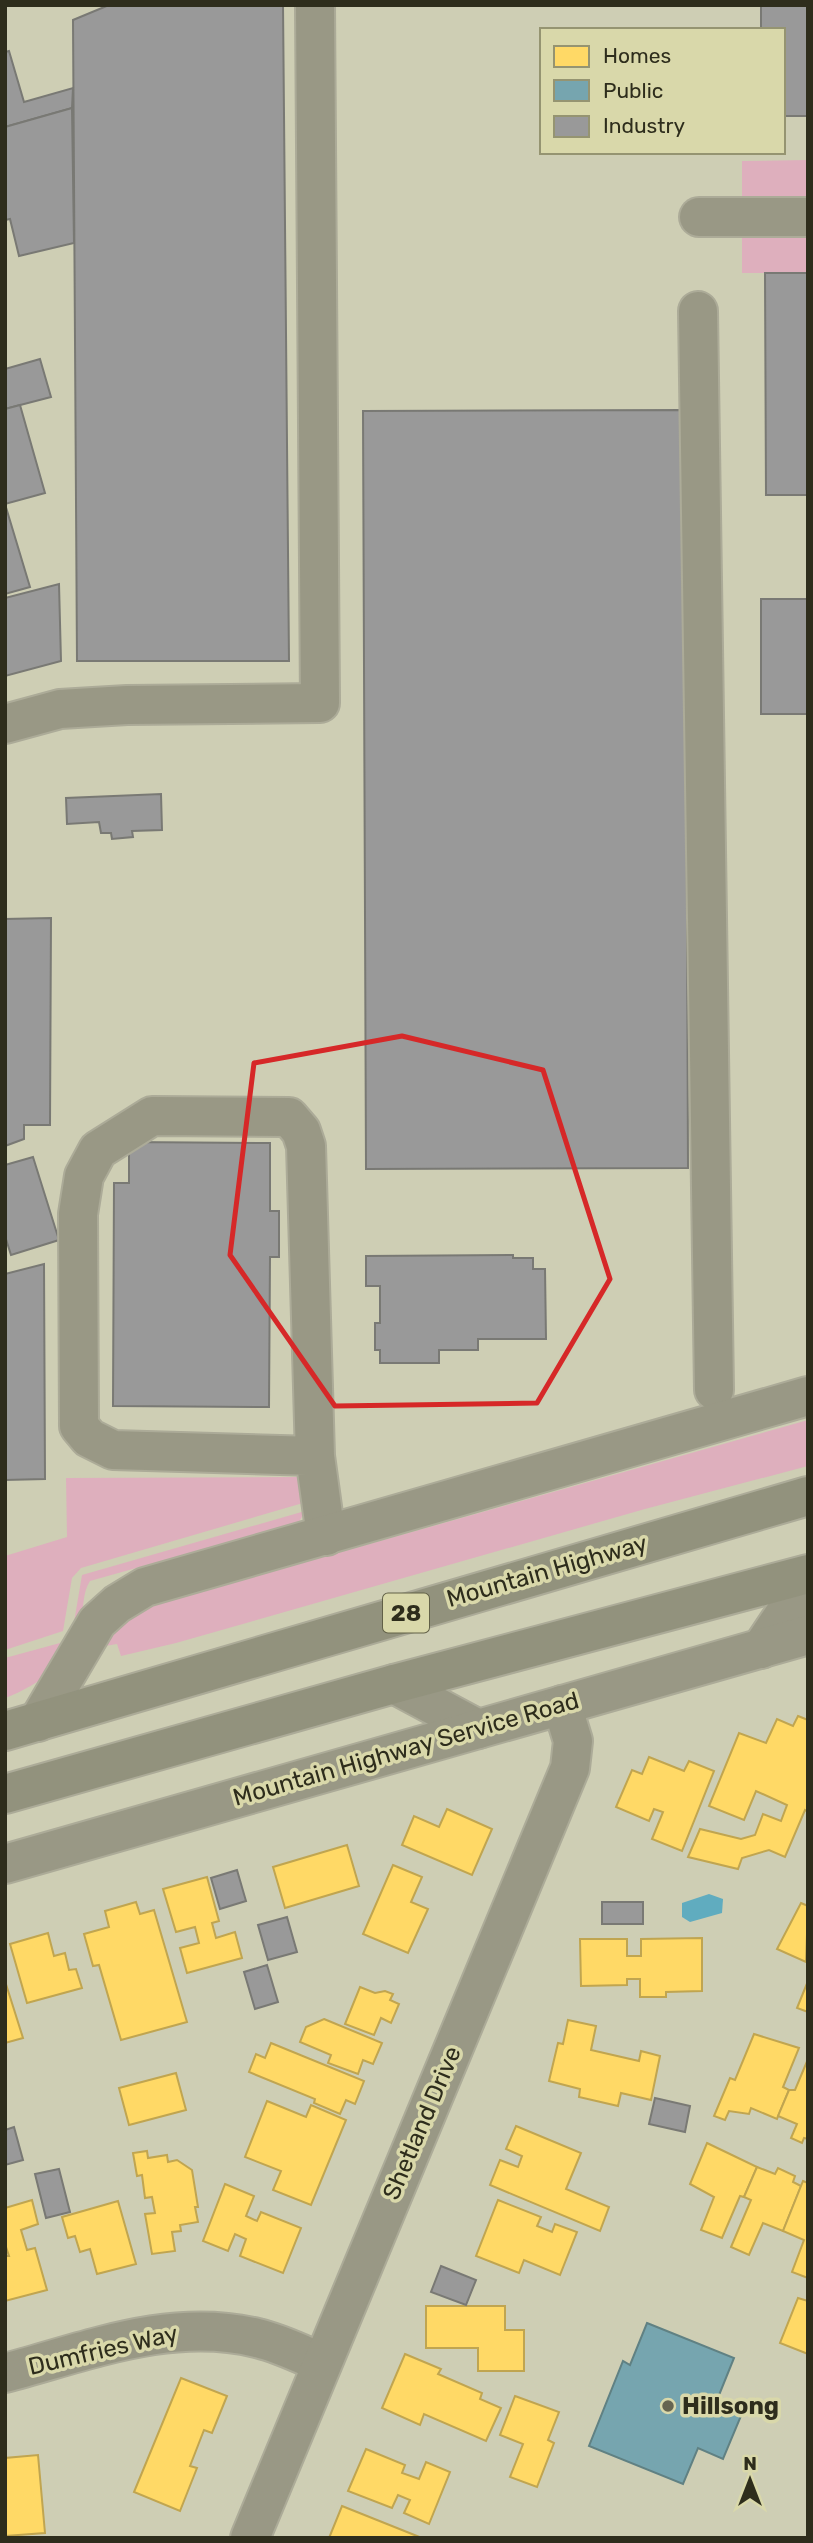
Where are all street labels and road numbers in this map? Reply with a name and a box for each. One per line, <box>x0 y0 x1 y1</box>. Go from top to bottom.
street label: Mountain Highway <box>443 1529 651 1613</box>
road number: 28 <box>383 1594 429 1632</box>
street label: Mountain Highway Service Road <box>230 1686 582 1812</box>
street label: Shetland Drive <box>377 2042 467 2204</box>
street label: Dumfries Way <box>26 2319 180 2381</box>

